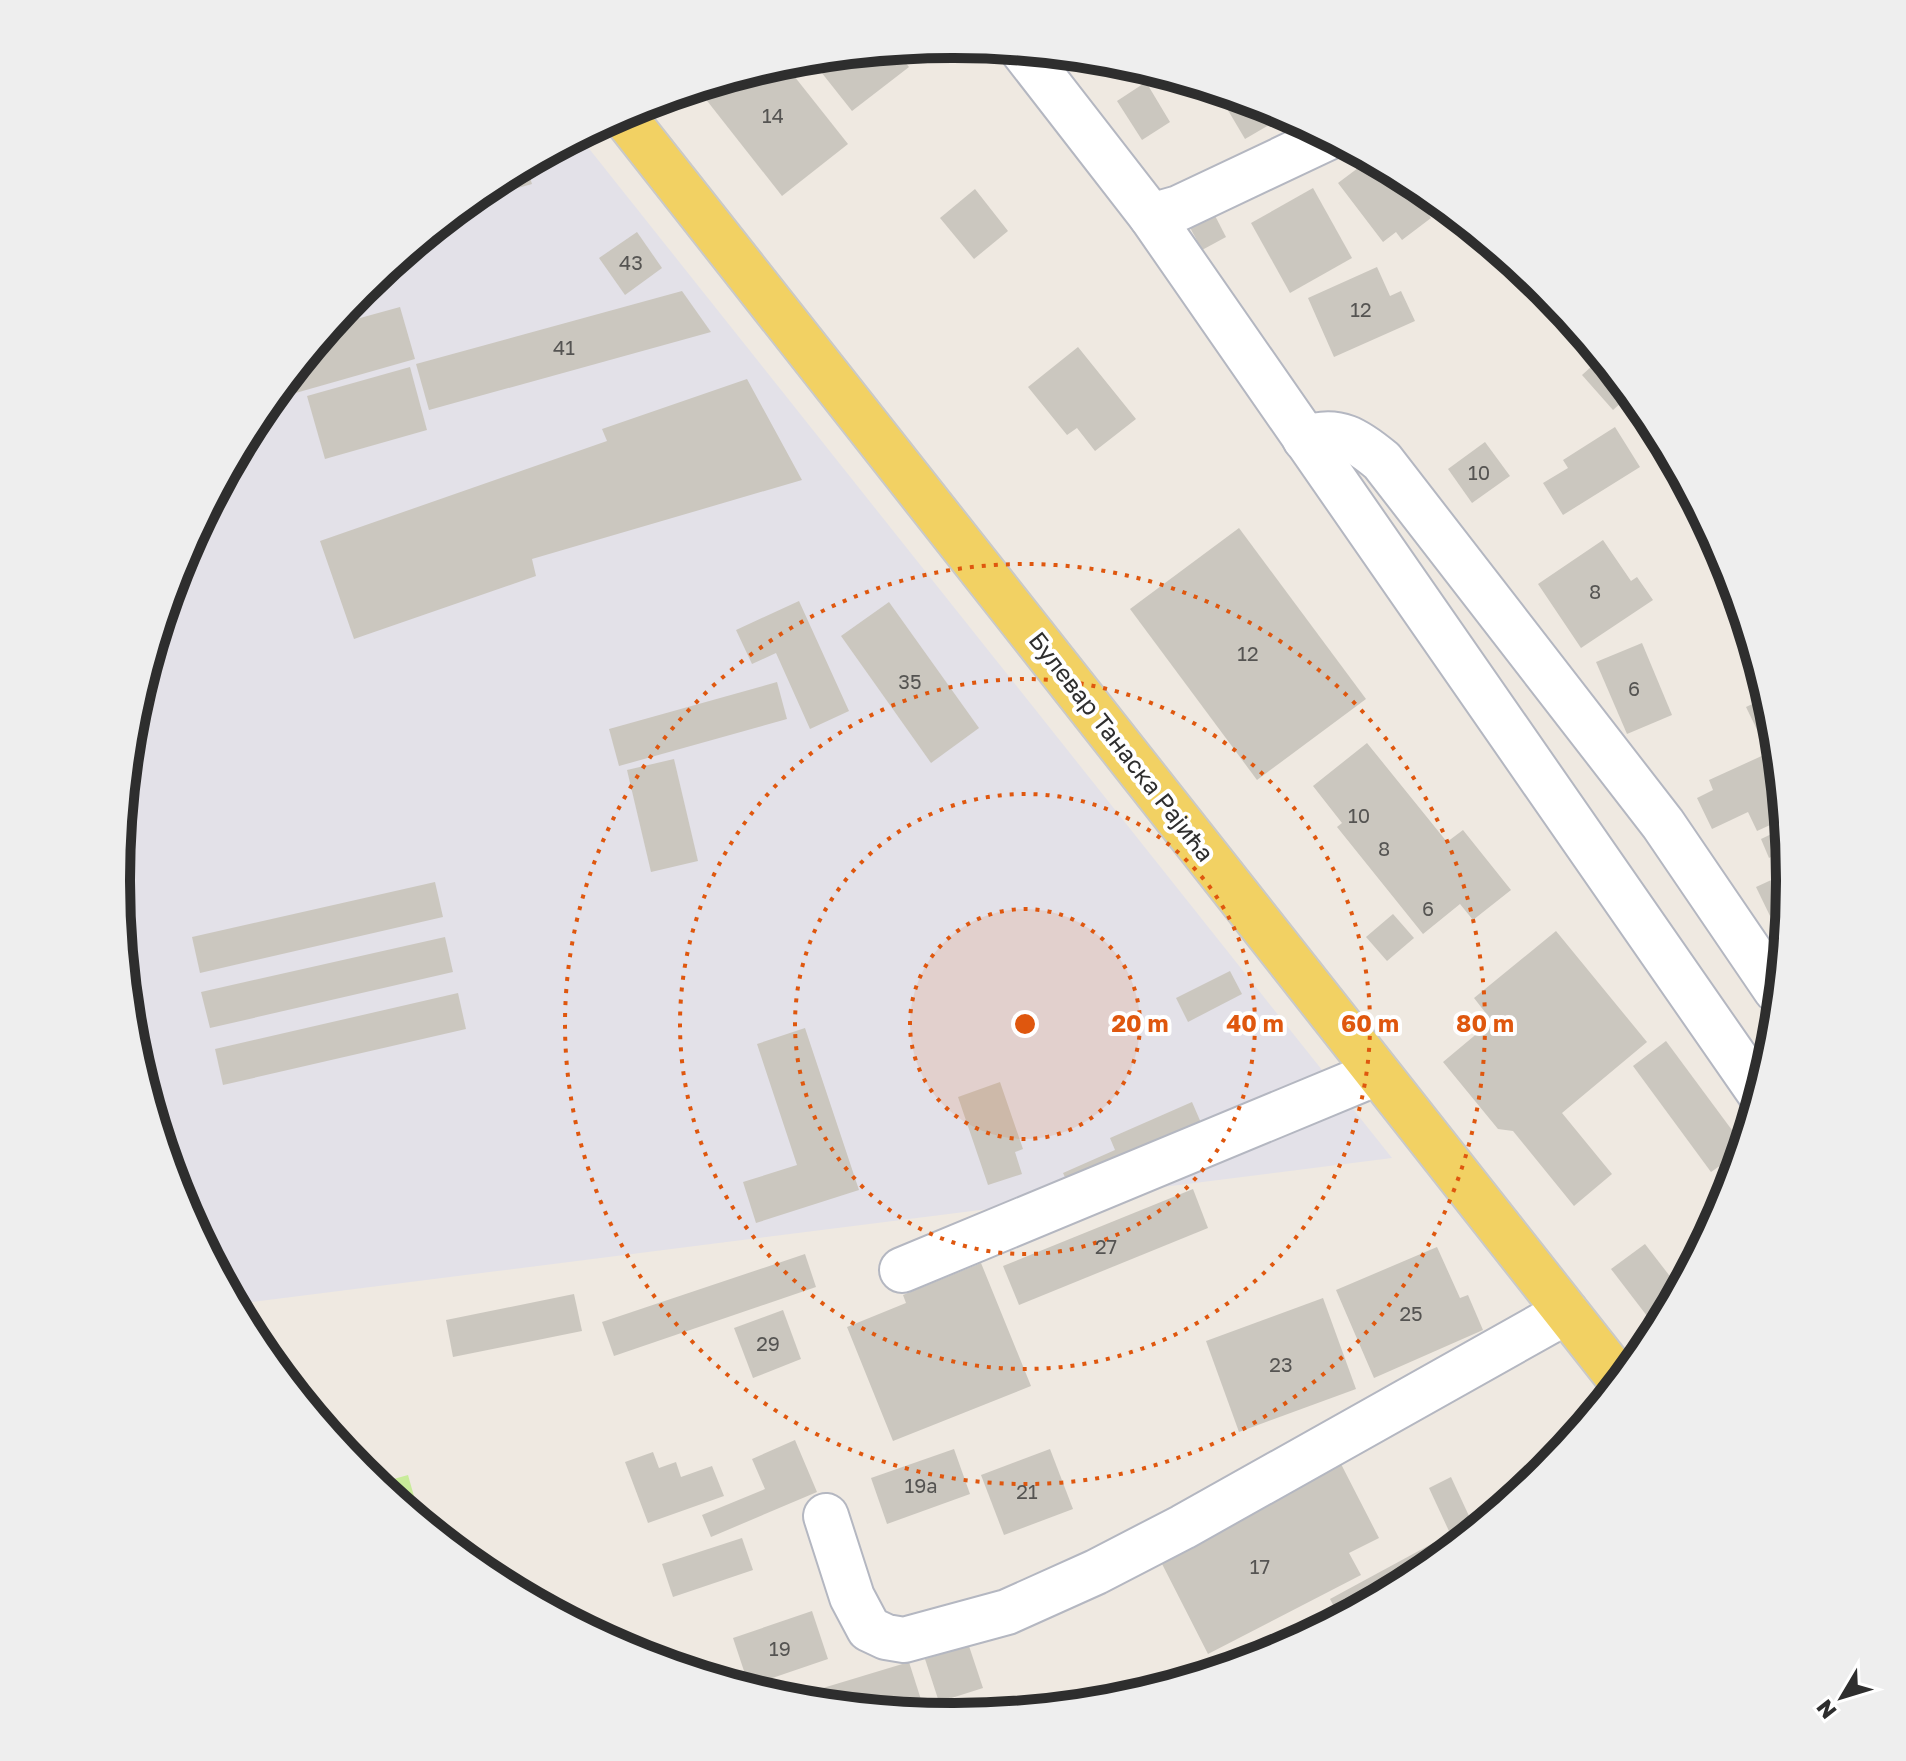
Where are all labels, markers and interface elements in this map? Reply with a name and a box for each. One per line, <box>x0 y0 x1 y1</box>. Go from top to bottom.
house number: 14 <box>762 103 784 127</box>
house number: 43 <box>619 250 643 274</box>
house number: 12 <box>1350 297 1372 321</box>
house number: 41 <box>553 335 575 359</box>
house number: 10 <box>1468 460 1490 484</box>
house number: 8 <box>1589 579 1601 603</box>
street label: Булевар Танаска Рајића <box>1023 625 1221 867</box>
house number: 12 <box>1237 641 1259 665</box>
house number: 35 <box>898 669 922 693</box>
house number: 6 <box>1628 676 1640 700</box>
house number: 10 <box>1348 803 1370 827</box>
house number: 8 <box>1378 836 1390 860</box>
house number: 6 <box>1422 896 1434 920</box>
text: 20 m <box>1111 1008 1169 1037</box>
text: 40 m <box>1226 1008 1284 1037</box>
text: 60 m <box>1341 1008 1399 1037</box>
text: 80 m <box>1456 1008 1514 1037</box>
centre of rings <box>1011 1010 1039 1038</box>
house number: 27 <box>1095 1234 1117 1258</box>
house number: 25 <box>1399 1301 1423 1325</box>
house number: 29 <box>756 1331 780 1355</box>
house number: 23 <box>1269 1352 1293 1376</box>
house number: 19a <box>904 1473 938 1497</box>
house number: 21 <box>1016 1479 1038 1503</box>
house number: 17 <box>1250 1554 1270 1578</box>
house number: 19 <box>769 1636 791 1660</box>
north arrow <box>1802 1657 1882 1737</box>
text: N <box>1810 1695 1842 1725</box>

